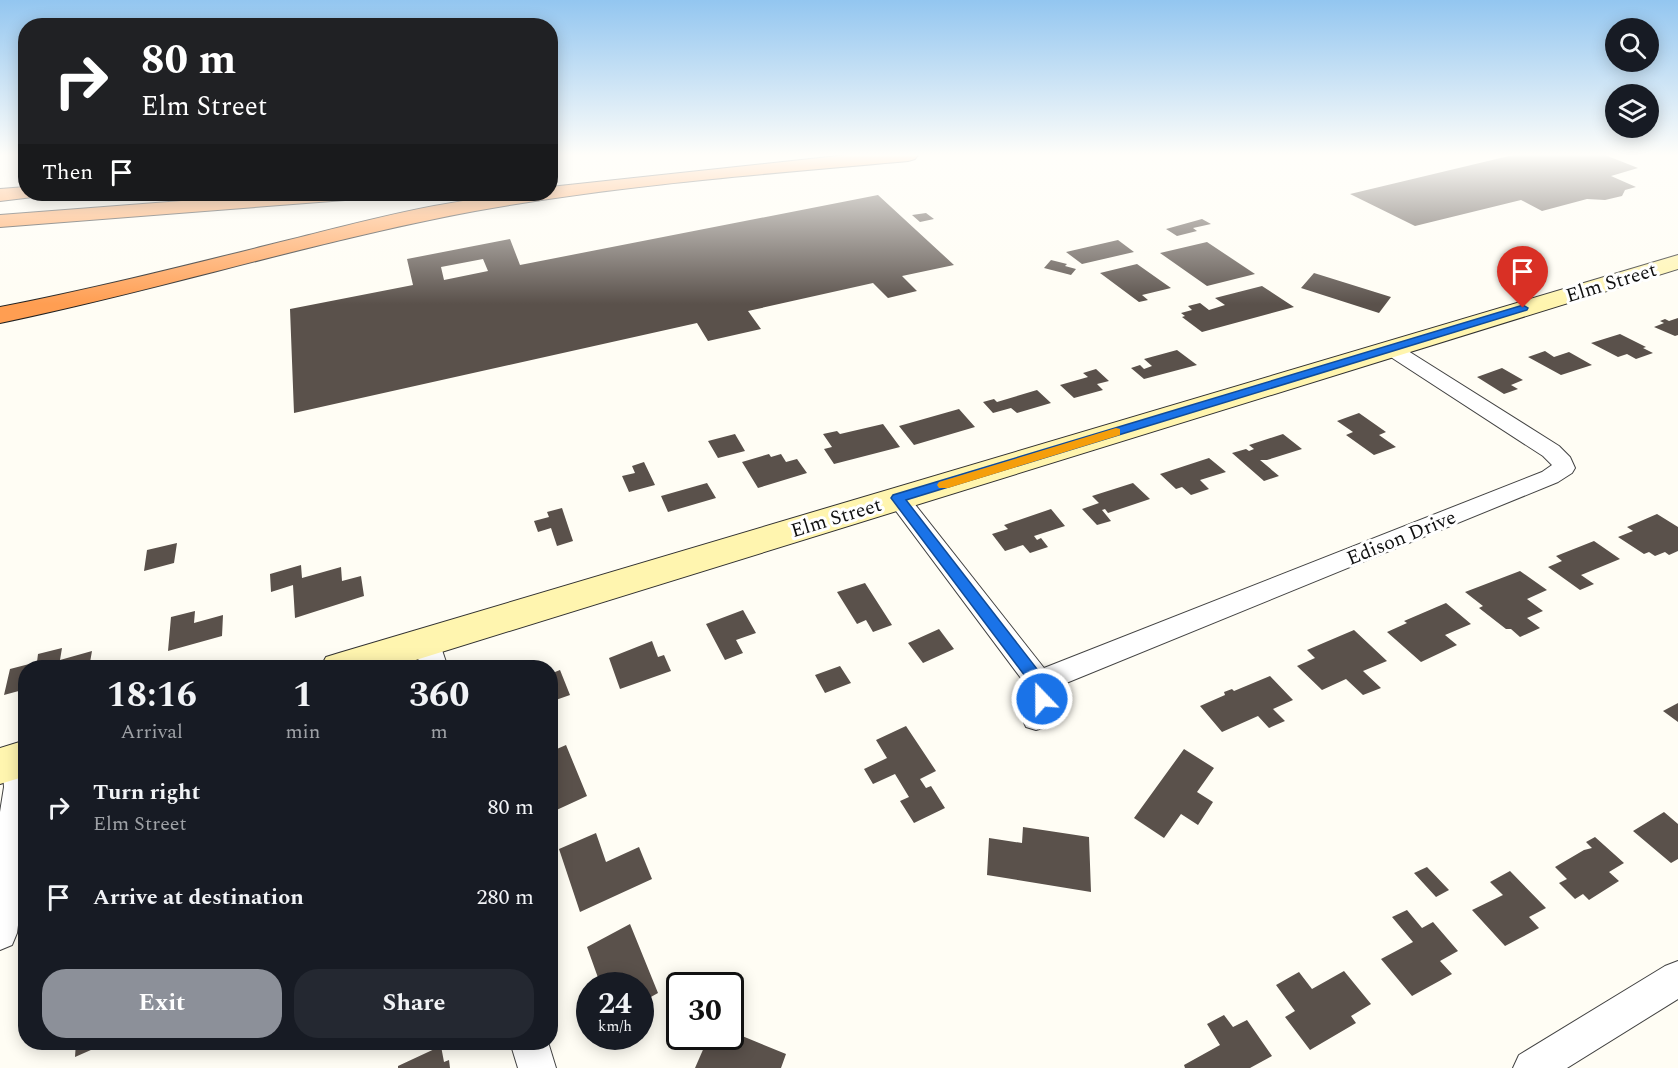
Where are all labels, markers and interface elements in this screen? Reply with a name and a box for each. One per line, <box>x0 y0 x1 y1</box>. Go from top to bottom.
map controls <box>1605 18 1659 138</box>
button: search <box>1605 18 1659 72</box>
text: 80 m <box>141 29 236 92</box>
icon: right <box>42 42 120 120</box>
button: layers <box>1605 84 1659 138</box>
text: Elm Street <box>141 86 267 128</box>
text: Then <box>42 156 93 189</box>
icon: arrive <box>105 156 138 189</box>
pin <box>1497 246 1548 308</box>
icon: arrive <box>1506 255 1539 288</box>
street label: Elm Street <box>1562 255 1660 311</box>
street label: Elm Street <box>787 490 885 546</box>
street label: Edison Drive <box>1342 502 1461 573</box>
position arrow <box>1010 667 1074 731</box>
text: 18:16 <box>106 668 197 723</box>
text: 1 <box>293 668 313 723</box>
text: 360 <box>409 668 469 723</box>
text: Arrival <box>121 717 183 747</box>
text: min <box>285 717 320 747</box>
text: m <box>431 717 448 747</box>
text: Turn right <box>93 776 200 809</box>
icon: right <box>42 791 75 824</box>
text: 80 m <box>488 791 534 824</box>
text: Elm Street <box>93 809 187 839</box>
icon: arrive <box>42 881 75 914</box>
text: Arrive at destination <box>93 881 304 914</box>
text: 280 m <box>477 881 534 914</box>
button: Exit <box>42 969 282 1038</box>
button: Share <box>294 969 534 1038</box>
speed limit sign: 30 <box>666 972 744 1050</box>
text: 24 <box>598 981 632 1027</box>
text: km/h <box>598 1015 632 1038</box>

